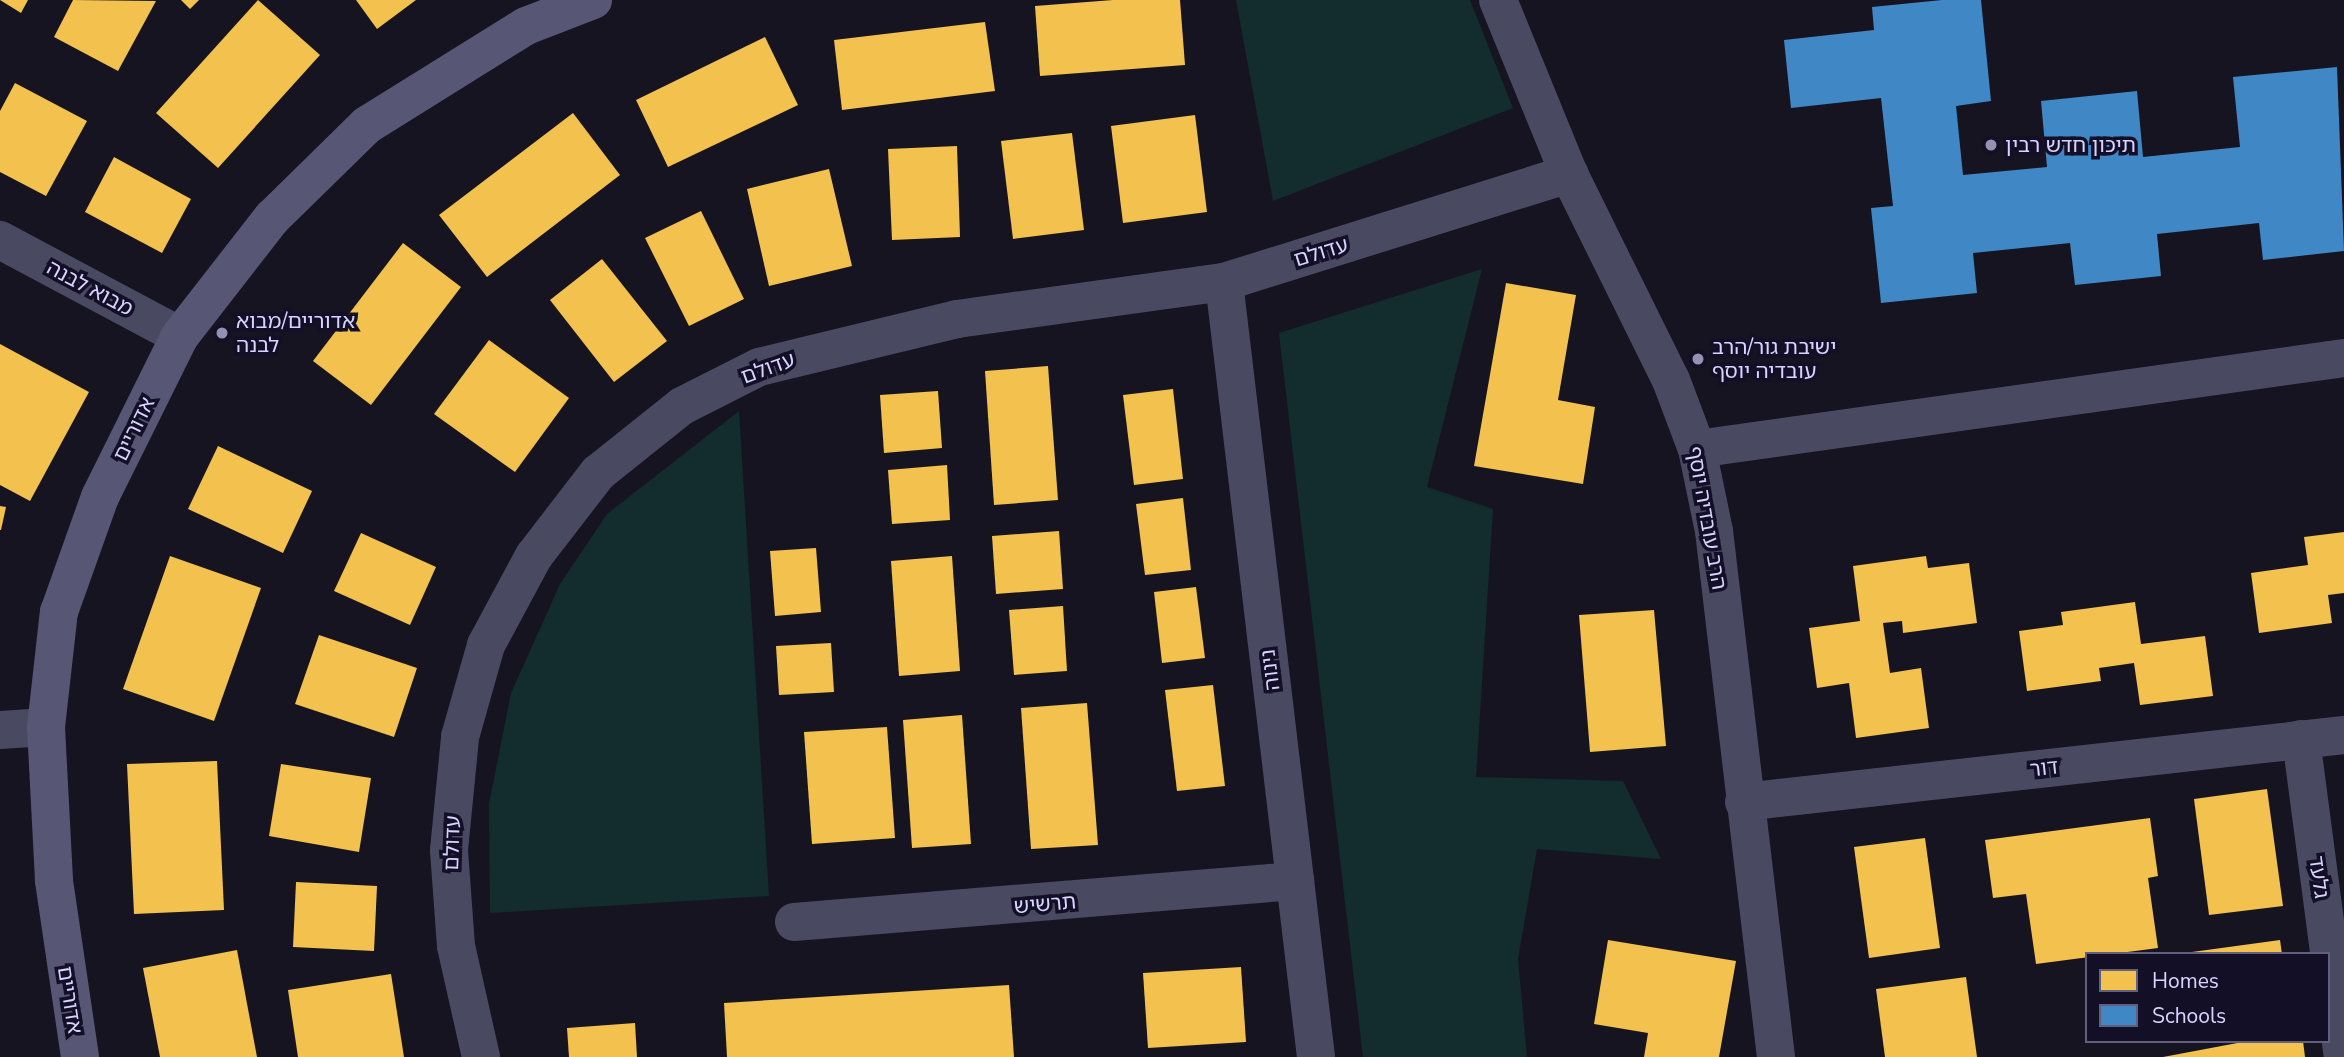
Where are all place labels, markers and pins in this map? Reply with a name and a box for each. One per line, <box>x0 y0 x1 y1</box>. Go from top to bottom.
place label: תיכון חדש רבין <box>2005 132 2136 158</box>
marker: תיכון חדש רבין <box>1983 137 1999 153</box>
place label: אדוריים/מבוא לבנה <box>236 308 355 358</box>
marker: אדוריים/מבוא לבנה <box>214 325 230 341</box>
place label: ישיבת גור/הרב עובדיה יוסף <box>1712 334 1836 384</box>
marker: ישיבת גור/הרב עובדיה יוסף <box>1690 351 1706 367</box>

